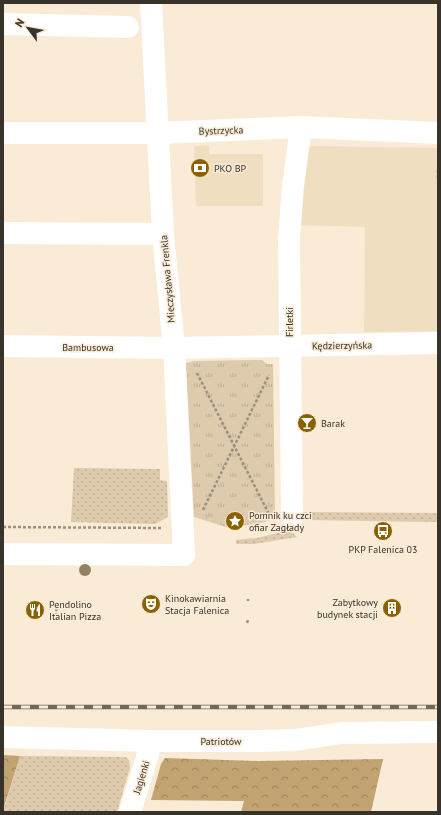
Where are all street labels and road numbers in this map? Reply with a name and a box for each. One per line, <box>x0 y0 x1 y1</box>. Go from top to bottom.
street label: Bystrzycka <box>198 123 244 138</box>
street label: Mieczysława Frenkla <box>157 235 178 323</box>
street label: Firletki <box>283 307 296 337</box>
street label: Kędzierzyńska <box>312 338 372 353</box>
street label: Bambusowa <box>62 341 114 354</box>
street label: Patriotów <box>201 735 242 748</box>
street label: Jagienki <box>130 759 153 796</box>

